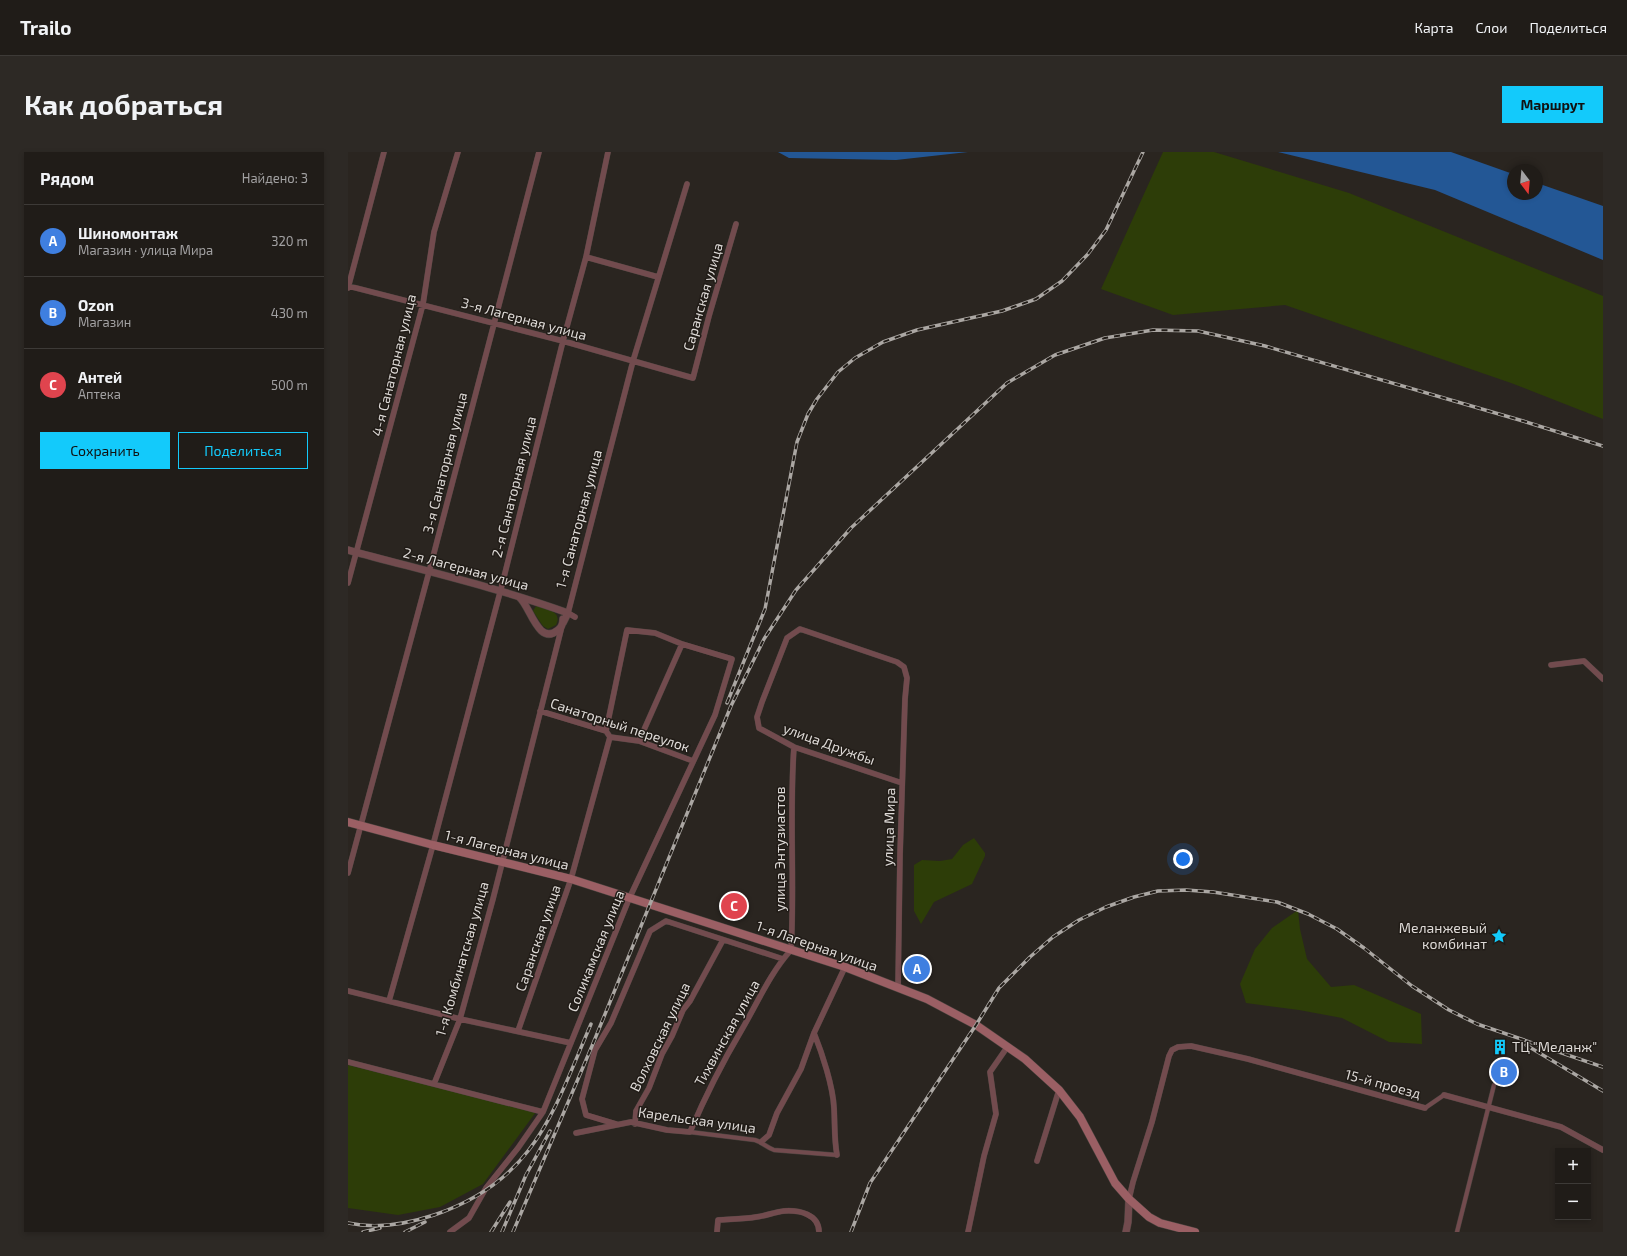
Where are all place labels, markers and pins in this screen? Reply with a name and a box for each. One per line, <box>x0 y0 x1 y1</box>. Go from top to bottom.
pin: C <box>721 891 747 921</box>
place label: Меланжевый комбинат <box>1399 919 1487 952</box>
place icon: Меланжевый комбинат <box>1490 927 1508 945</box>
pin: A <box>904 954 930 984</box>
building icon: ТЦ "Меланж" <box>1491 1038 1509 1056</box>
place label: ТЦ "Меланж" <box>1512 1038 1597 1055</box>
pin: B <box>1491 1057 1517 1087</box>

